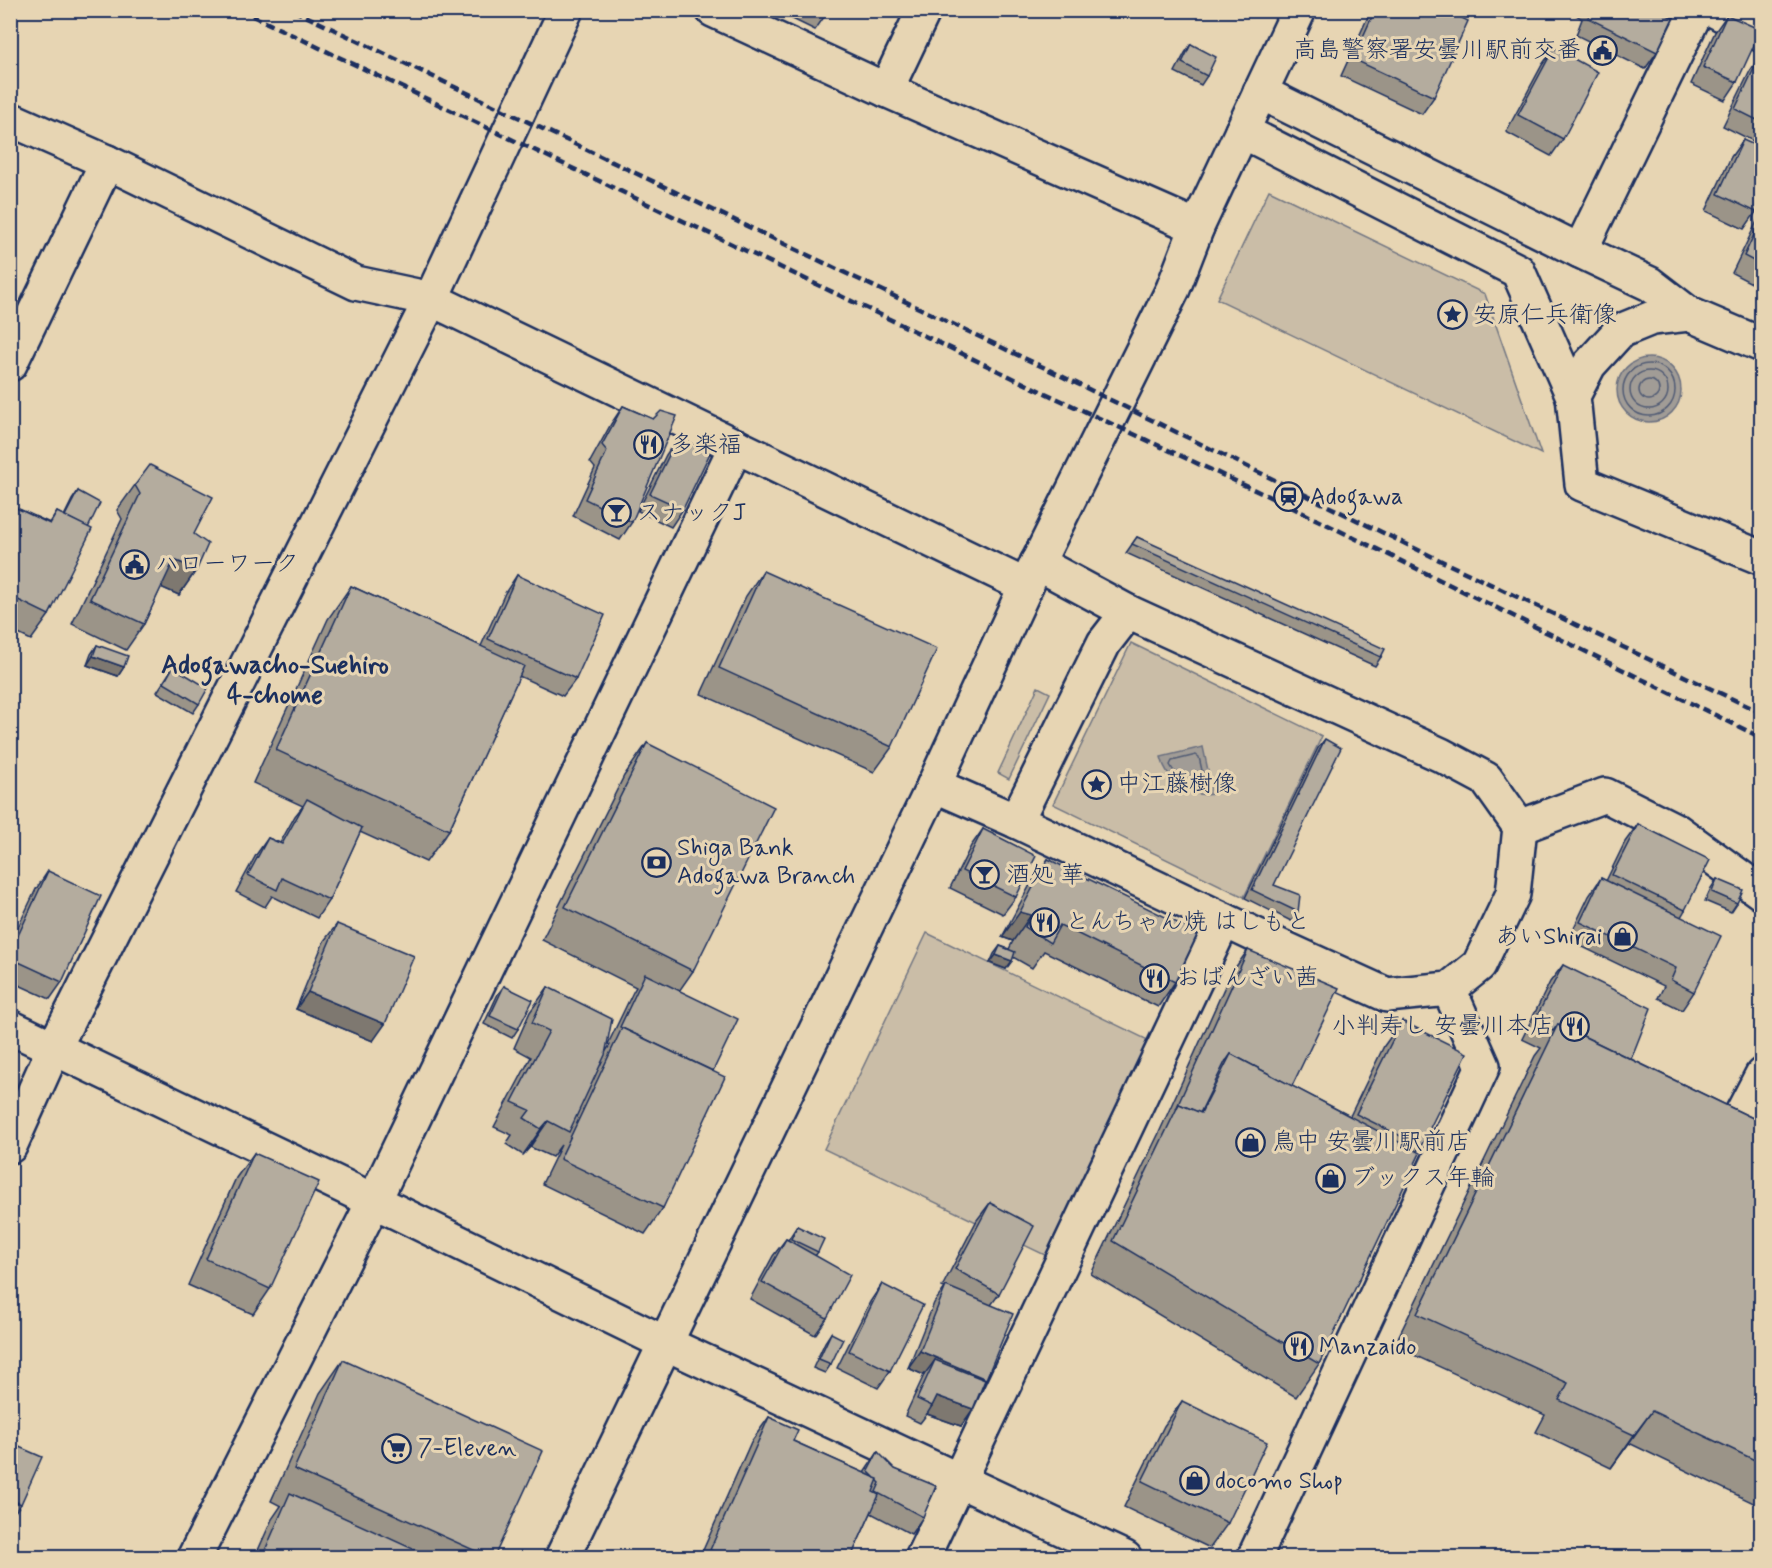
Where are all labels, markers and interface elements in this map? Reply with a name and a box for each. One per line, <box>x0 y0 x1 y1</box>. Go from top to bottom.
public building icon: 高島警察署安曇川駅前交番 <box>1586 34 1618 66</box>
place label: 高島警察署安曇川駅前交番 <box>1293 35 1581 66</box>
place icon: 安原仁兵衛像 <box>1436 299 1468 331</box>
place label: 安原仁兵衛像 <box>1473 300 1617 331</box>
restaurant icon: 多楽福 <box>633 429 665 461</box>
place label: 多楽福 <box>670 430 742 461</box>
station icon: Adogawa <box>1273 481 1305 513</box>
place label: Adogawa <box>1310 482 1403 516</box>
bar icon: スナックJ <box>600 497 632 529</box>
place label: スナックJ <box>637 498 747 529</box>
public building icon: ハローワーク <box>118 548 150 580</box>
place label: ハローワーク <box>155 549 299 580</box>
district label: Adogawacho-Suehiro 4-chome <box>161 649 389 713</box>
place icon: 中江藤樹像 <box>1080 768 1112 800</box>
place label: 中江藤樹像 <box>1117 769 1237 800</box>
place label: Shiga Bank Adogawa Branch <box>677 833 855 895</box>
bank icon: Shiga Bank Adogawa Branch <box>640 846 672 878</box>
bar icon: 酒処 華 <box>969 859 1001 891</box>
place label: 酒処 華 <box>1006 860 1084 891</box>
restaurant icon: とんちゃん焼 はしもと <box>1028 906 1060 938</box>
place label: とんちゃん焼 はしもと <box>1065 907 1310 938</box>
shop icon: あいShirai <box>1607 921 1639 953</box>
place label: あいShirai <box>1495 922 1602 953</box>
restaurant icon: おばんざい茜 <box>1139 962 1171 994</box>
place label: おばんざい茜 <box>1176 963 1319 994</box>
restaurant icon: 小判寿し 安曇川本店 <box>1559 1010 1591 1042</box>
place label: 小判寿し 安曇川本店 <box>1332 1011 1554 1042</box>
shop icon: 鳥中 安曇川駅前店 <box>1235 1126 1267 1158</box>
place label: 鳥中 安曇川駅前店 <box>1272 1127 1470 1158</box>
shop icon: ブックス年輪 <box>1314 1162 1346 1194</box>
place label: ブックス年輪 <box>1351 1163 1495 1194</box>
restaurant icon: Manzaido <box>1282 1331 1314 1363</box>
place label: Manzaido <box>1319 1332 1417 1363</box>
supermarket icon: 7-Eleven <box>381 1432 413 1464</box>
place label: 7-Eleven <box>418 1433 517 1464</box>
shop icon: docomo Shop <box>1178 1465 1210 1497</box>
place label: docomo Shop <box>1215 1466 1343 1497</box>

